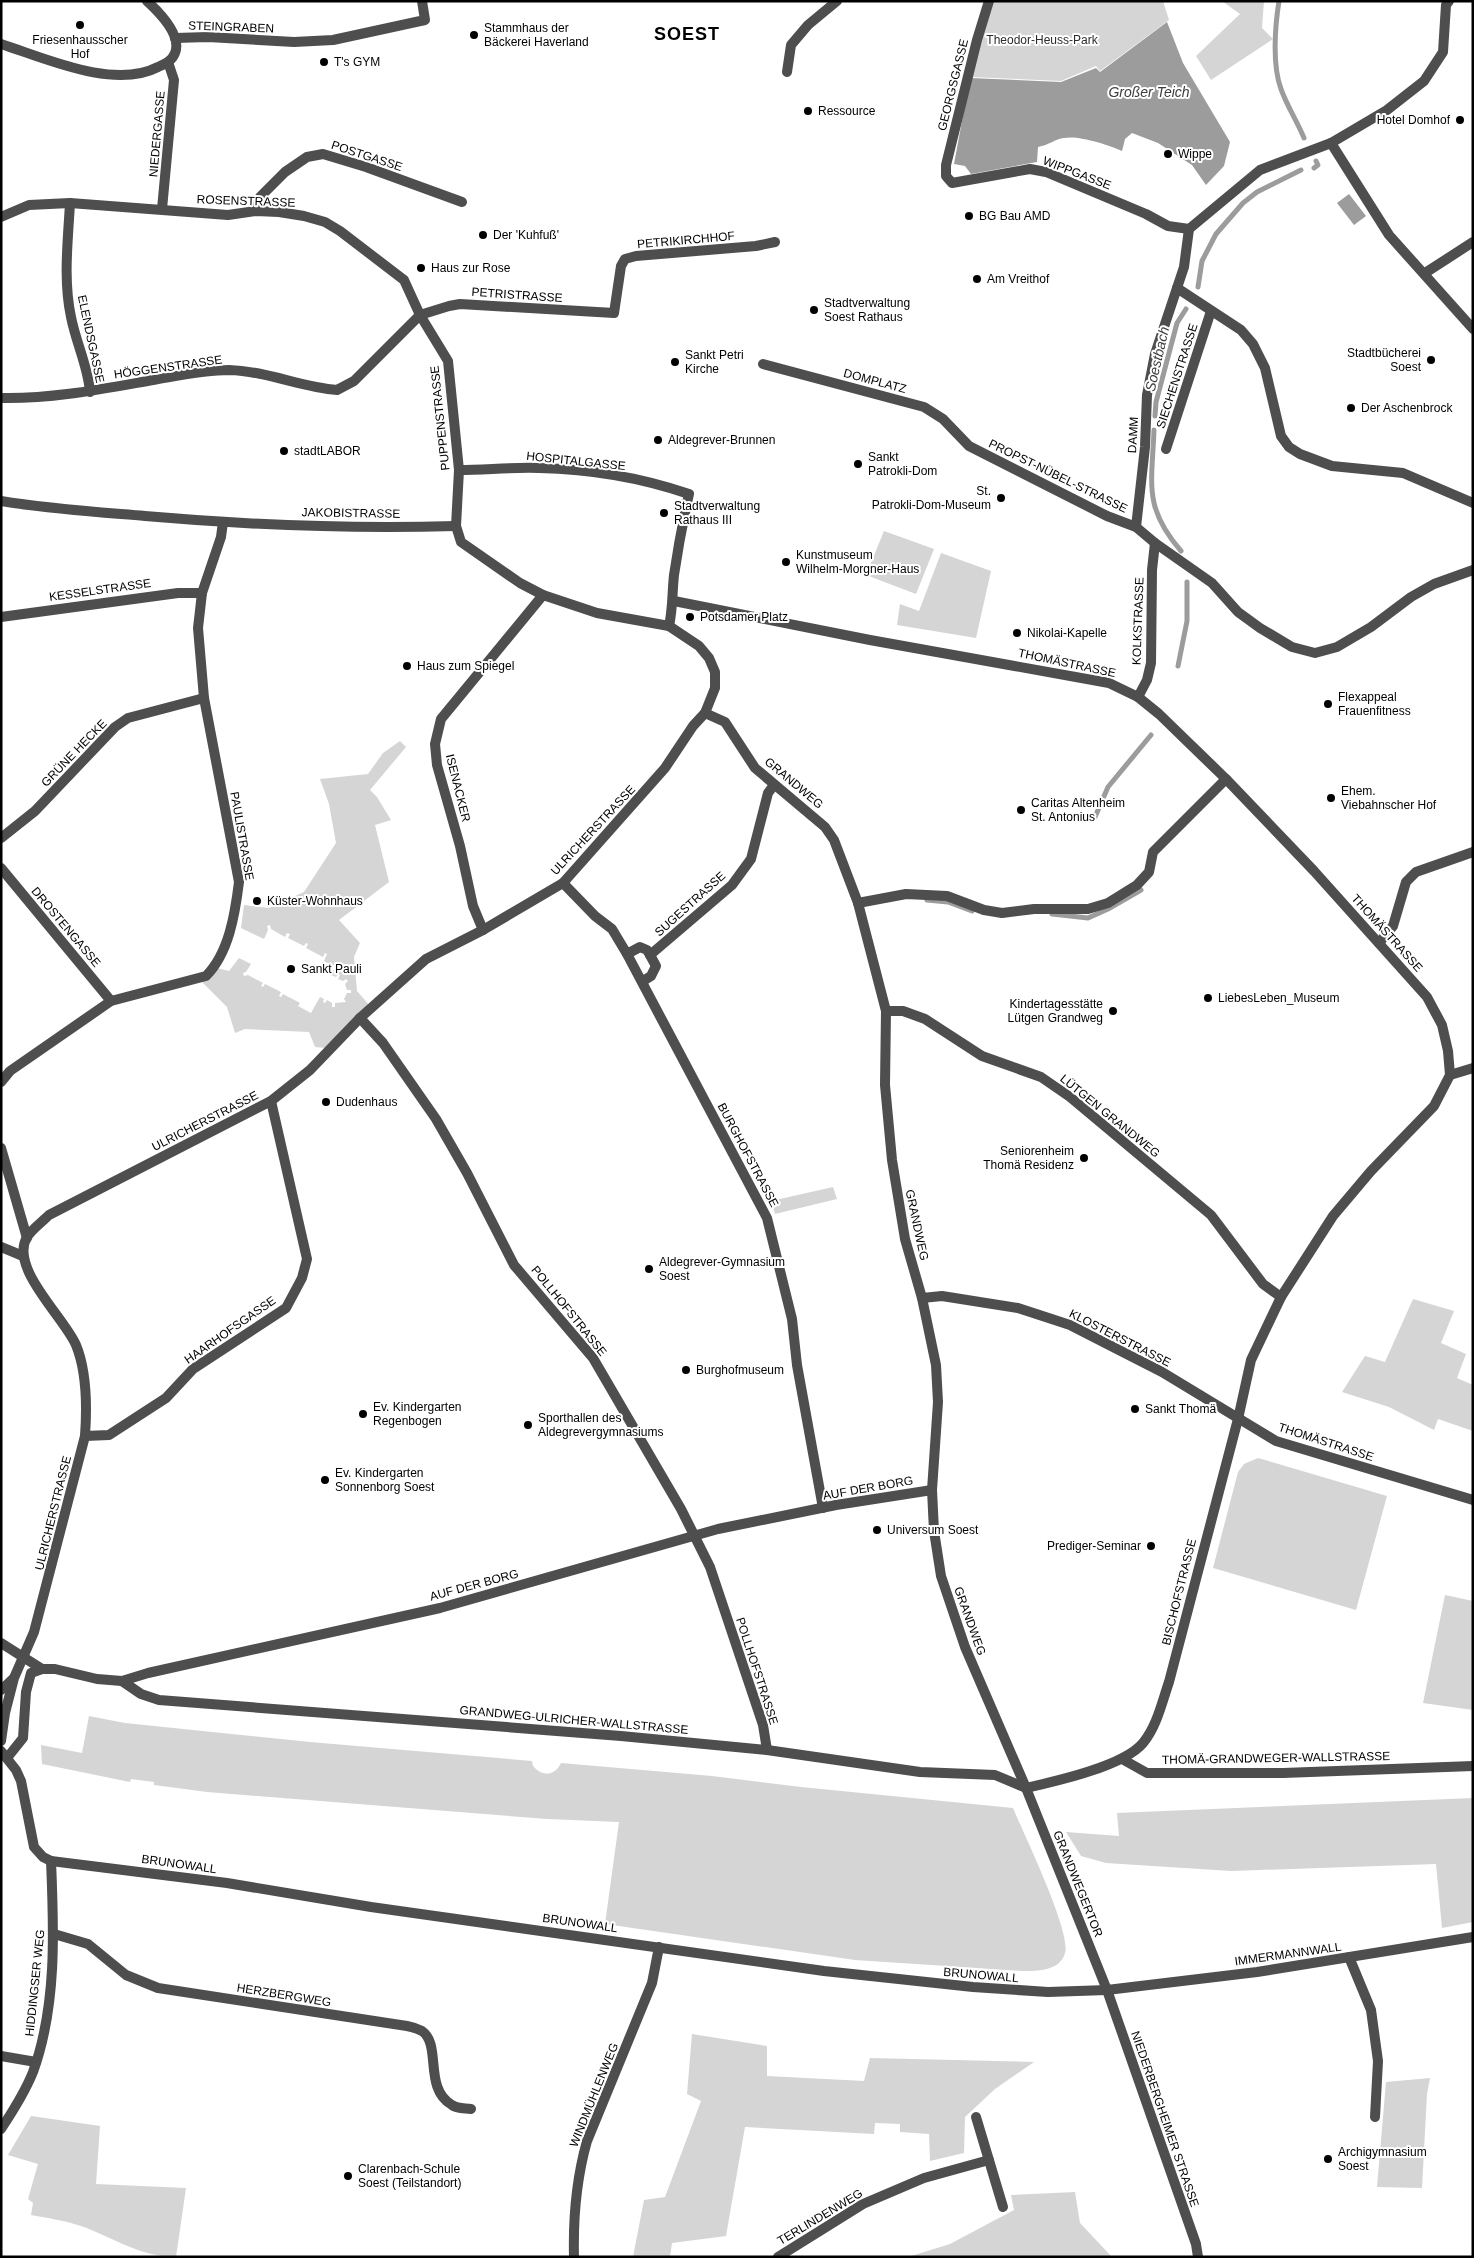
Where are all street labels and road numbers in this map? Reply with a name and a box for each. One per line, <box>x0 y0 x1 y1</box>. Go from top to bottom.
street label: STEINGRABEN <box>188 19 274 35</box>
street label: GEORGSGASSE <box>935 38 971 132</box>
street label: NIEDERGASSE <box>146 90 168 178</box>
street label: POSTGASSE <box>330 138 404 174</box>
street label: WIPPGASSE <box>1041 154 1113 192</box>
street label: ROSENSTRASSE <box>196 192 296 210</box>
street label: PETRIKIRCHHOF <box>637 229 735 251</box>
street label: PETRISTRASSE <box>471 285 563 305</box>
street label: ELENDSGASSE <box>75 294 107 384</box>
street label: SIECHENSTRASSE <box>1153 322 1201 430</box>
street label: HÖGGENSTRASSE <box>113 352 223 382</box>
street label: PUPPENSTRASSE <box>428 365 452 471</box>
street label: DOMPLATZ <box>842 366 908 396</box>
street label: DAMM <box>1125 416 1141 454</box>
street label: PROPST-NÜBEL-STRASSE <box>986 436 1130 516</box>
street label: HOSPITALGASSE <box>526 449 626 473</box>
street label: JAKOBISTRASSE <box>302 505 400 521</box>
street label: KESSELSTRASSE <box>48 576 152 604</box>
street label: KOLKSTRASSE <box>1129 577 1147 665</box>
street label: THOMÄSTRASSE <box>1017 646 1117 680</box>
street label: GRÜNE HECKE <box>38 716 110 790</box>
street label: ISENACKER <box>443 753 473 824</box>
street label: GRANDWEG <box>762 754 826 812</box>
street label: ULRICHERSTRASSE <box>548 782 638 878</box>
street label: PAULISTRASSE <box>227 791 257 881</box>
street label: SUGESTRASSE <box>652 869 728 939</box>
street label: DROSTENGASSE <box>28 884 104 970</box>
street label: THOMÄSTRASSE <box>1349 891 1425 975</box>
street label: LÜTGEN GRANDWEG <box>1057 1072 1163 1160</box>
street label: ULRICHERSTRASSE <box>150 1088 260 1154</box>
street label: BURGHOFSTRASSE <box>715 1100 781 1210</box>
street label: GRANDWEG <box>903 1188 931 1262</box>
street label: POLLHOFSTRASSE <box>528 1263 610 1359</box>
street label: HAARHOFSGASSE <box>182 1293 278 1367</box>
street label: KLOSTERSTRASSE <box>1067 1306 1173 1370</box>
street label: THOMÄSTRASSE <box>1277 1420 1375 1464</box>
street label: ULRICHERSTRASSE <box>32 1454 74 1572</box>
street label: AUF DER BORG <box>822 1473 914 1503</box>
street label: BISCHOFSTRASSE <box>1159 1537 1199 1647</box>
street label: AUF DER BORG <box>428 1566 520 1604</box>
street label: GRANDWEG <box>951 1585 989 1657</box>
street label: POLLHOFSTRASSE <box>733 1616 781 1726</box>
street label: GRANDWEG-ULRICHER-WALLSTRASSE <box>459 1703 689 1737</box>
street label: THOMÄ-GRANDWEGER-WALLSTRASSE <box>1162 1749 1390 1767</box>
street label: GRANDWEGERTOR <box>1050 1829 1106 1940</box>
street label: BRUNOWALL <box>141 1852 218 1876</box>
street label: BRUNOWALL <box>542 1911 619 1935</box>
street label: HIDDINGSER WEG <box>22 1929 48 2037</box>
street label: IMMERMANNWALL <box>1234 1940 1343 1968</box>
street label: BRUNOWALL <box>943 1965 1020 1985</box>
street label: HERZBERGWEG <box>236 1981 332 2009</box>
street label: NIEDERBERGHEIMER STRASSE <box>1128 2029 1202 2209</box>
street label: WINDMÜHLENWEG <box>567 2041 621 2149</box>
street label: TERLINDENWEG <box>775 2186 865 2248</box>

